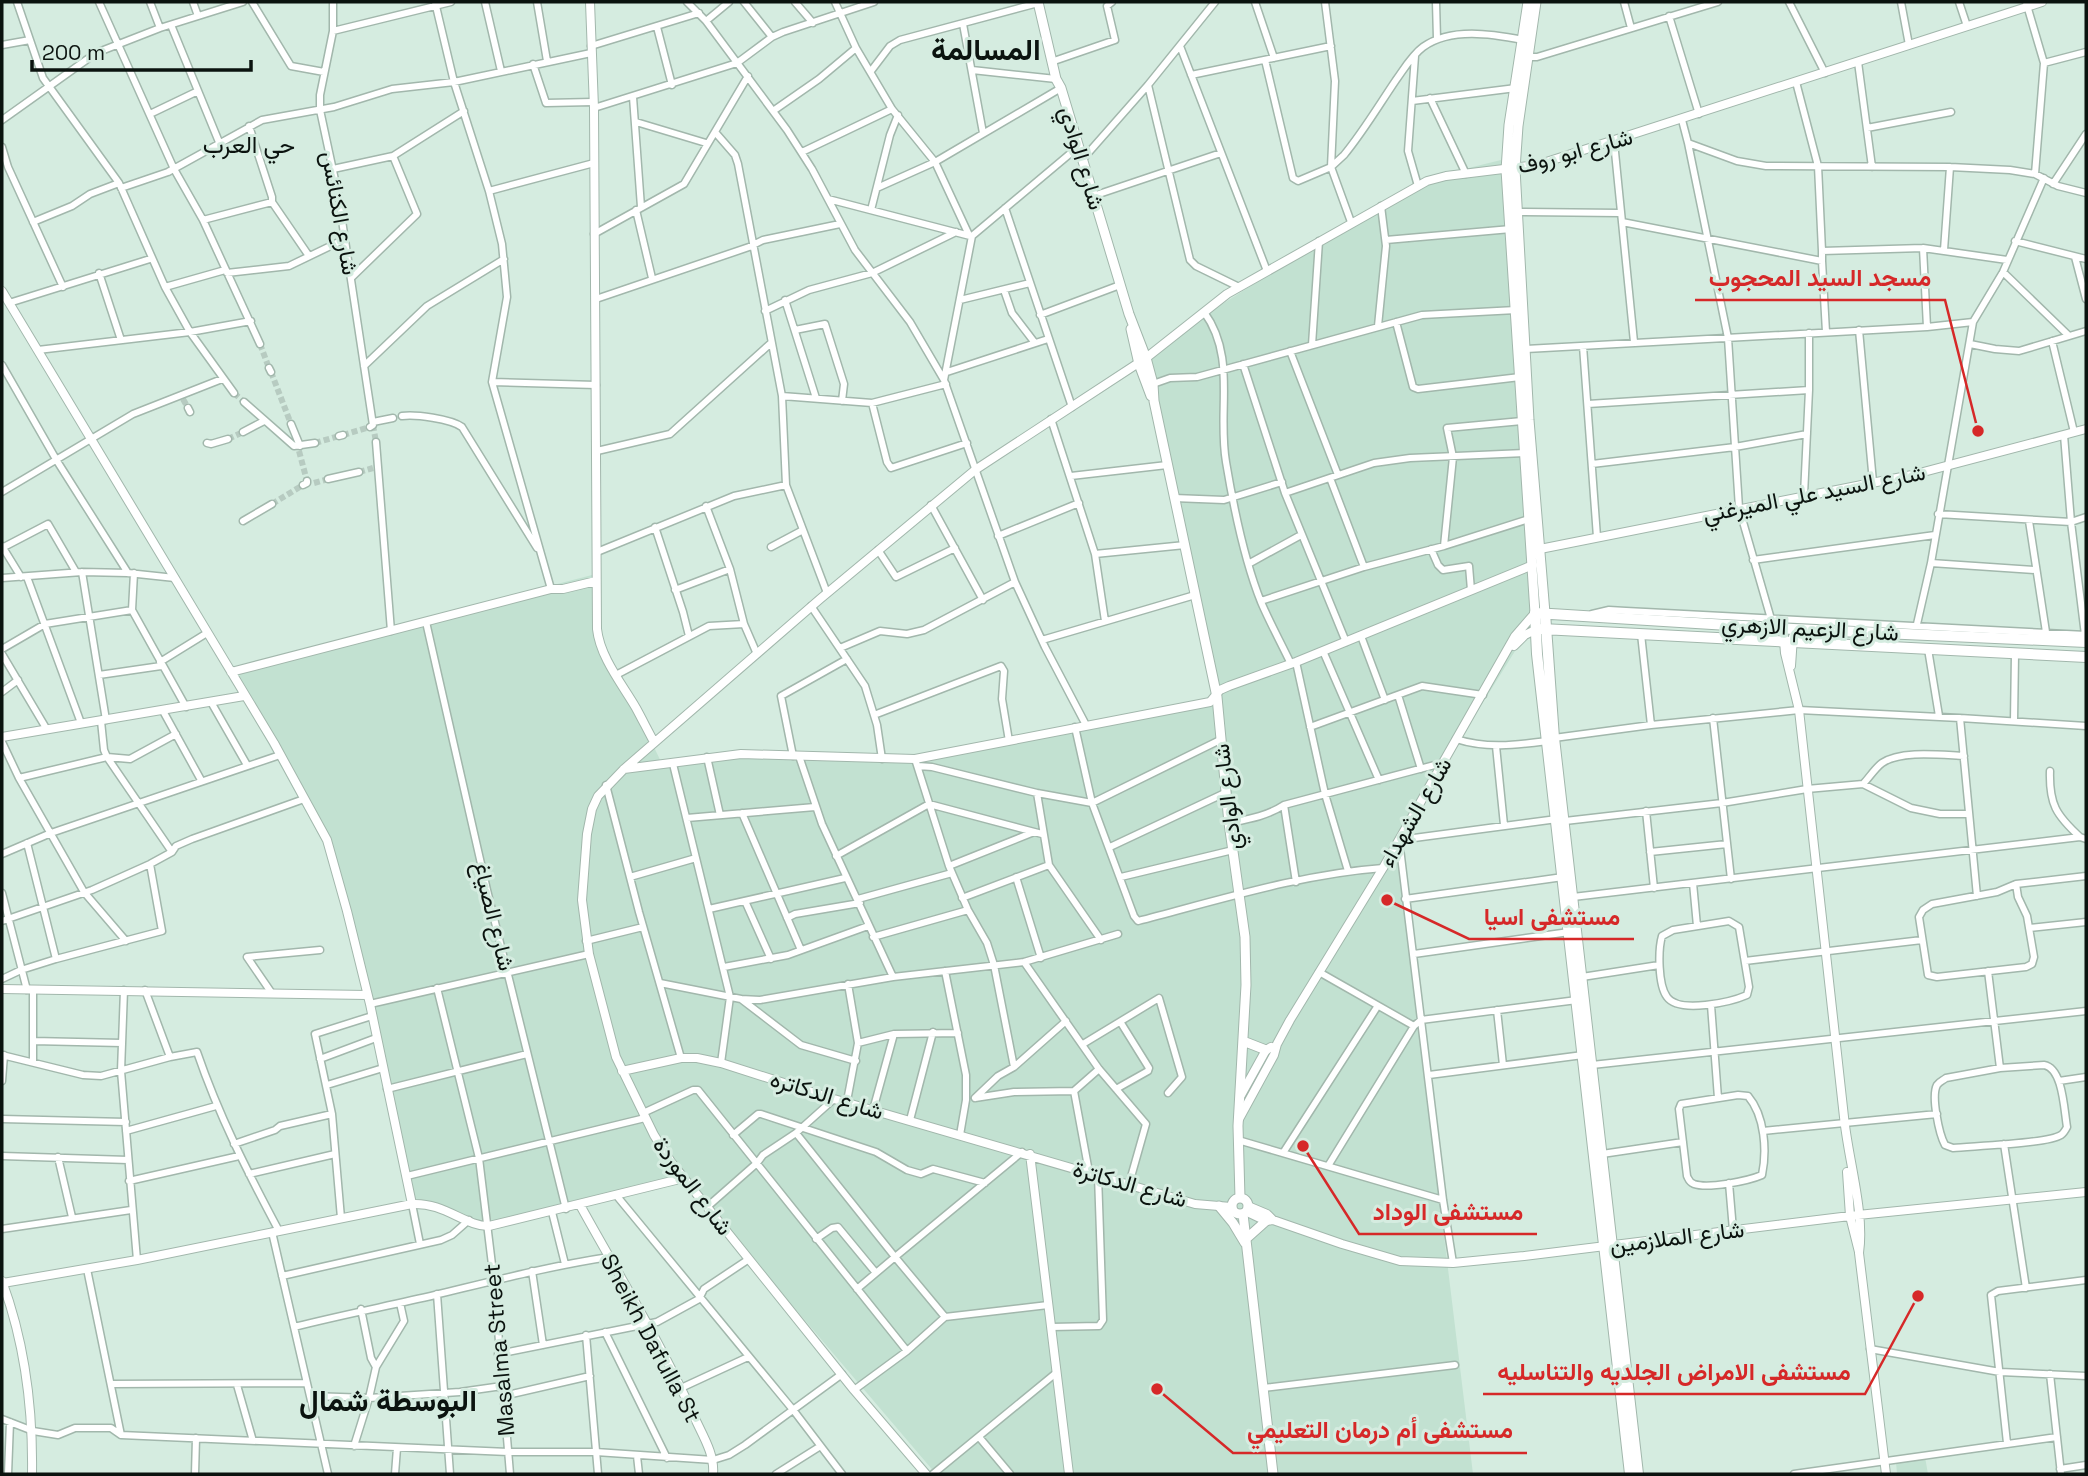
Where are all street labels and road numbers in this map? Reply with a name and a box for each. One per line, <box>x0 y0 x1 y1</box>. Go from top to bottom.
street label: شارع الوادي <box>1048 102 1112 215</box>
street label: شارع ابو روف <box>1514 121 1636 182</box>
street label: شارع الكنائس <box>313 149 366 277</box>
street label: شارع السيد علي الميرغني <box>1700 457 1929 533</box>
street label: شارع الزعيم الازهري <box>1720 608 1899 652</box>
street label: شارع الوادي <box>1206 742 1252 852</box>
street label: شارع الشهداء <box>1372 752 1459 873</box>
street label: شارع الصياغ <box>465 858 522 974</box>
street label: شارع الدكاتره <box>766 1064 887 1127</box>
street label: شارع الموردة <box>646 1131 740 1242</box>
street label: شارع الدكاترة <box>1069 1153 1190 1216</box>
street label: شارع الملازمين <box>1608 1214 1746 1261</box>
street label: Sheikh Dafulla St <box>594 1248 708 1428</box>
street label: Masalma Street <box>477 1262 521 1438</box>

